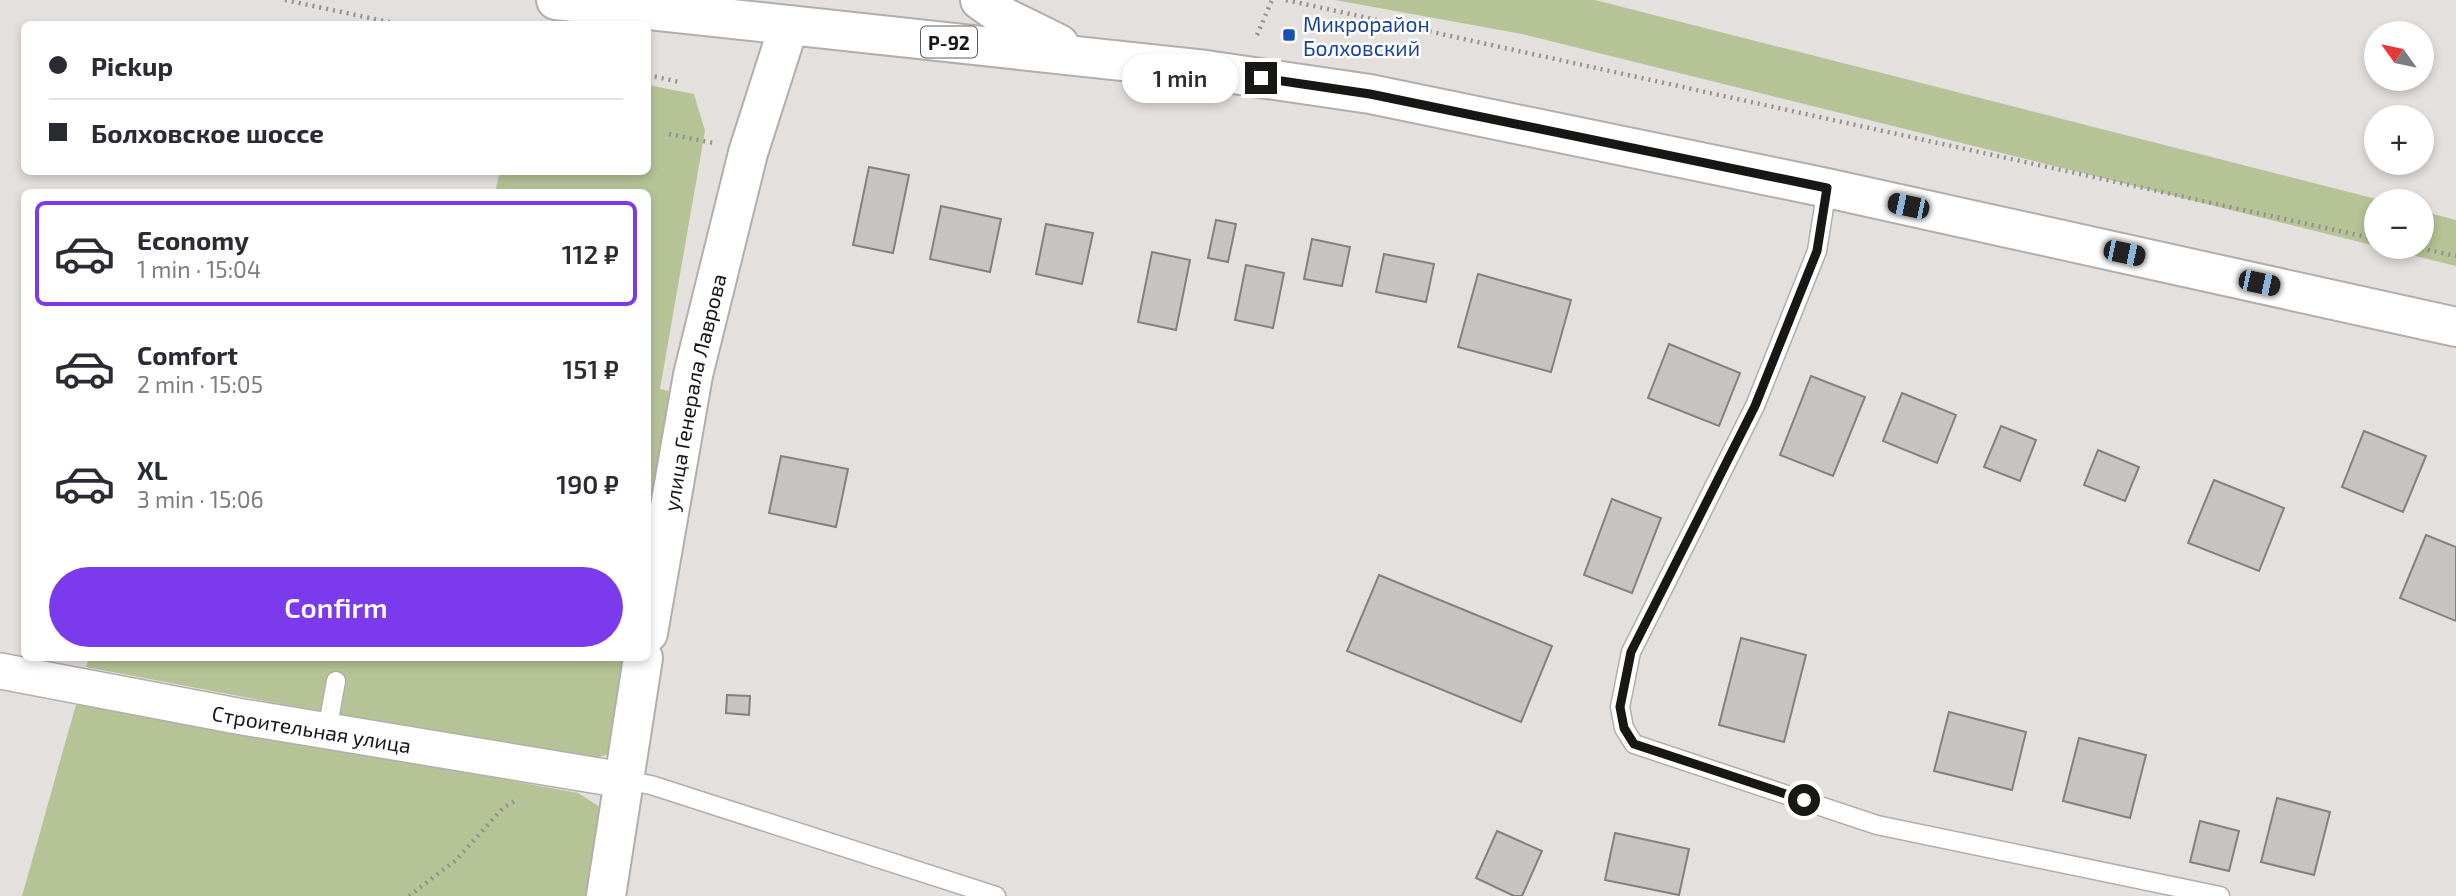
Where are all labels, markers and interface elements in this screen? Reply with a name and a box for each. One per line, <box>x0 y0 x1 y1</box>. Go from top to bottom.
place label: Микрорайон Болховский <box>1303 11 1430 60</box>
north arrow <box>2364 21 2434 91</box>
map controls <box>2364 21 2434 259</box>
road number: Р-92 <box>921 26 977 58</box>
marker: Микрорайон Болховский <box>1281 27 1297 43</box>
text: Pickup <box>91 50 173 81</box>
callout: 1 min <box>1121 54 1236 102</box>
route end <box>1245 62 1277 94</box>
text: 1 min <box>1153 64 1207 92</box>
button: + <box>2364 105 2434 175</box>
text: Болховское шоссе <box>91 117 324 148</box>
button: − <box>2364 189 2434 259</box>
car <box>1886 191 1931 221</box>
icon: car <box>53 222 116 285</box>
text: Economy <box>137 224 249 255</box>
text: 112 ₽ <box>562 238 619 269</box>
car <box>2102 238 2147 268</box>
text: 1 min · 15:04 <box>137 255 261 283</box>
car <box>2237 268 2282 298</box>
street label: улица Генерала Лаврова <box>657 271 730 513</box>
icon: car <box>53 337 116 400</box>
text: Comfort <box>137 339 238 370</box>
text: 151 ₽ <box>562 353 619 384</box>
text: 2 min · 15:05 <box>137 370 263 398</box>
icon: car <box>53 452 116 515</box>
text: XL <box>137 454 168 485</box>
text: 190 ₽ <box>556 468 619 499</box>
text: 3 min · 15:06 <box>137 485 264 513</box>
button: Confirm <box>49 567 623 647</box>
street label: Строительная улица <box>210 699 413 757</box>
route start <box>1788 784 1820 816</box>

